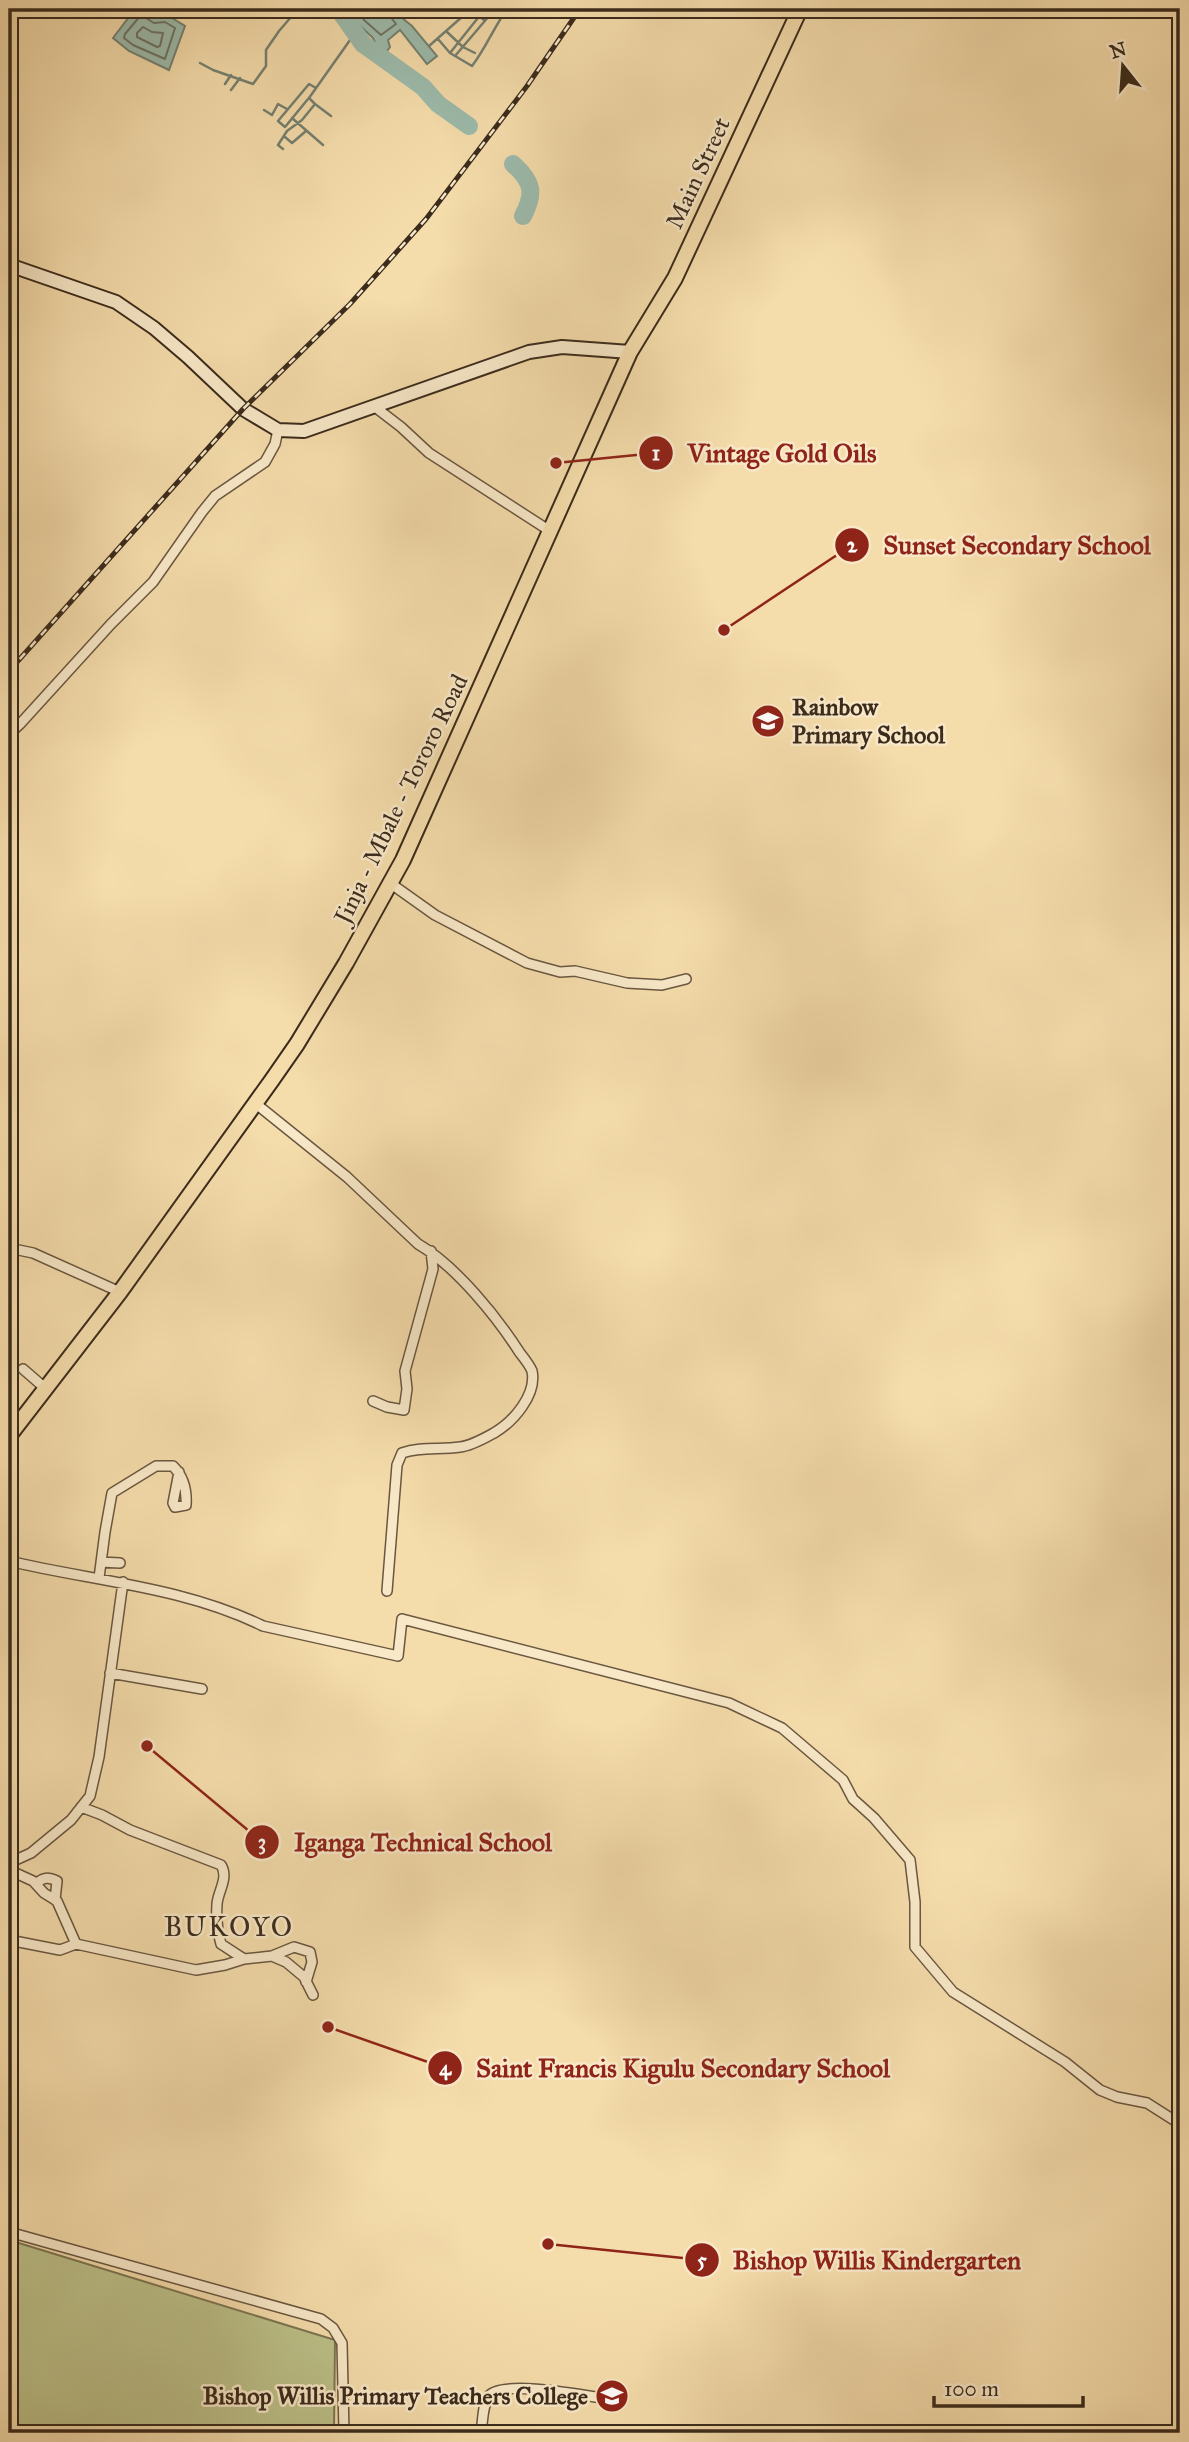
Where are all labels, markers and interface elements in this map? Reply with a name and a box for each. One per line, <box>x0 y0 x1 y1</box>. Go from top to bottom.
north arrow <box>1088 32 1158 102</box>
text: N <box>1107 37 1129 64</box>
street label: Main Street <box>659 112 737 233</box>
callout: Vintage Gold Oils <box>638 429 890 476</box>
text: Vintage Gold Oils <box>686 437 877 470</box>
text: 1 <box>652 440 660 466</box>
callout: Sunset Secondary School <box>835 522 1165 569</box>
text: Sunset Secondary School <box>883 529 1152 561</box>
text: 2 <box>847 532 858 558</box>
street label: Jinja - Mbale - Tororo Road <box>326 669 474 931</box>
place label: Rainbow Primary School <box>792 692 946 750</box>
school or university icon: Rainbow Primary School <box>749 702 787 740</box>
callout: Iganga Technical School <box>245 1818 566 1865</box>
text: Iganga Technical School <box>294 1826 553 1859</box>
text: 3 <box>258 1829 266 1855</box>
district label: BUKOYO <box>164 1909 294 1944</box>
callout: Saint Francis Kigulu Secondary School <box>427 2044 904 2091</box>
text: Saint Francis Kigulu Secondary School <box>476 2052 891 2085</box>
text: 4 <box>439 2055 452 2081</box>
callout: Bishop Willis Kindergarten <box>684 2236 1036 2283</box>
text: Bishop Willis Kindergarten <box>733 2244 1021 2277</box>
text: 5 <box>697 2247 707 2273</box>
scale bar <box>934 2365 1082 2409</box>
text: 100 m <box>944 2376 999 2402</box>
school or university icon: Bishop Willis Primary Teachers College <box>593 2377 631 2415</box>
place label: Bishop Willis Primary Teachers College <box>203 2381 588 2411</box>

